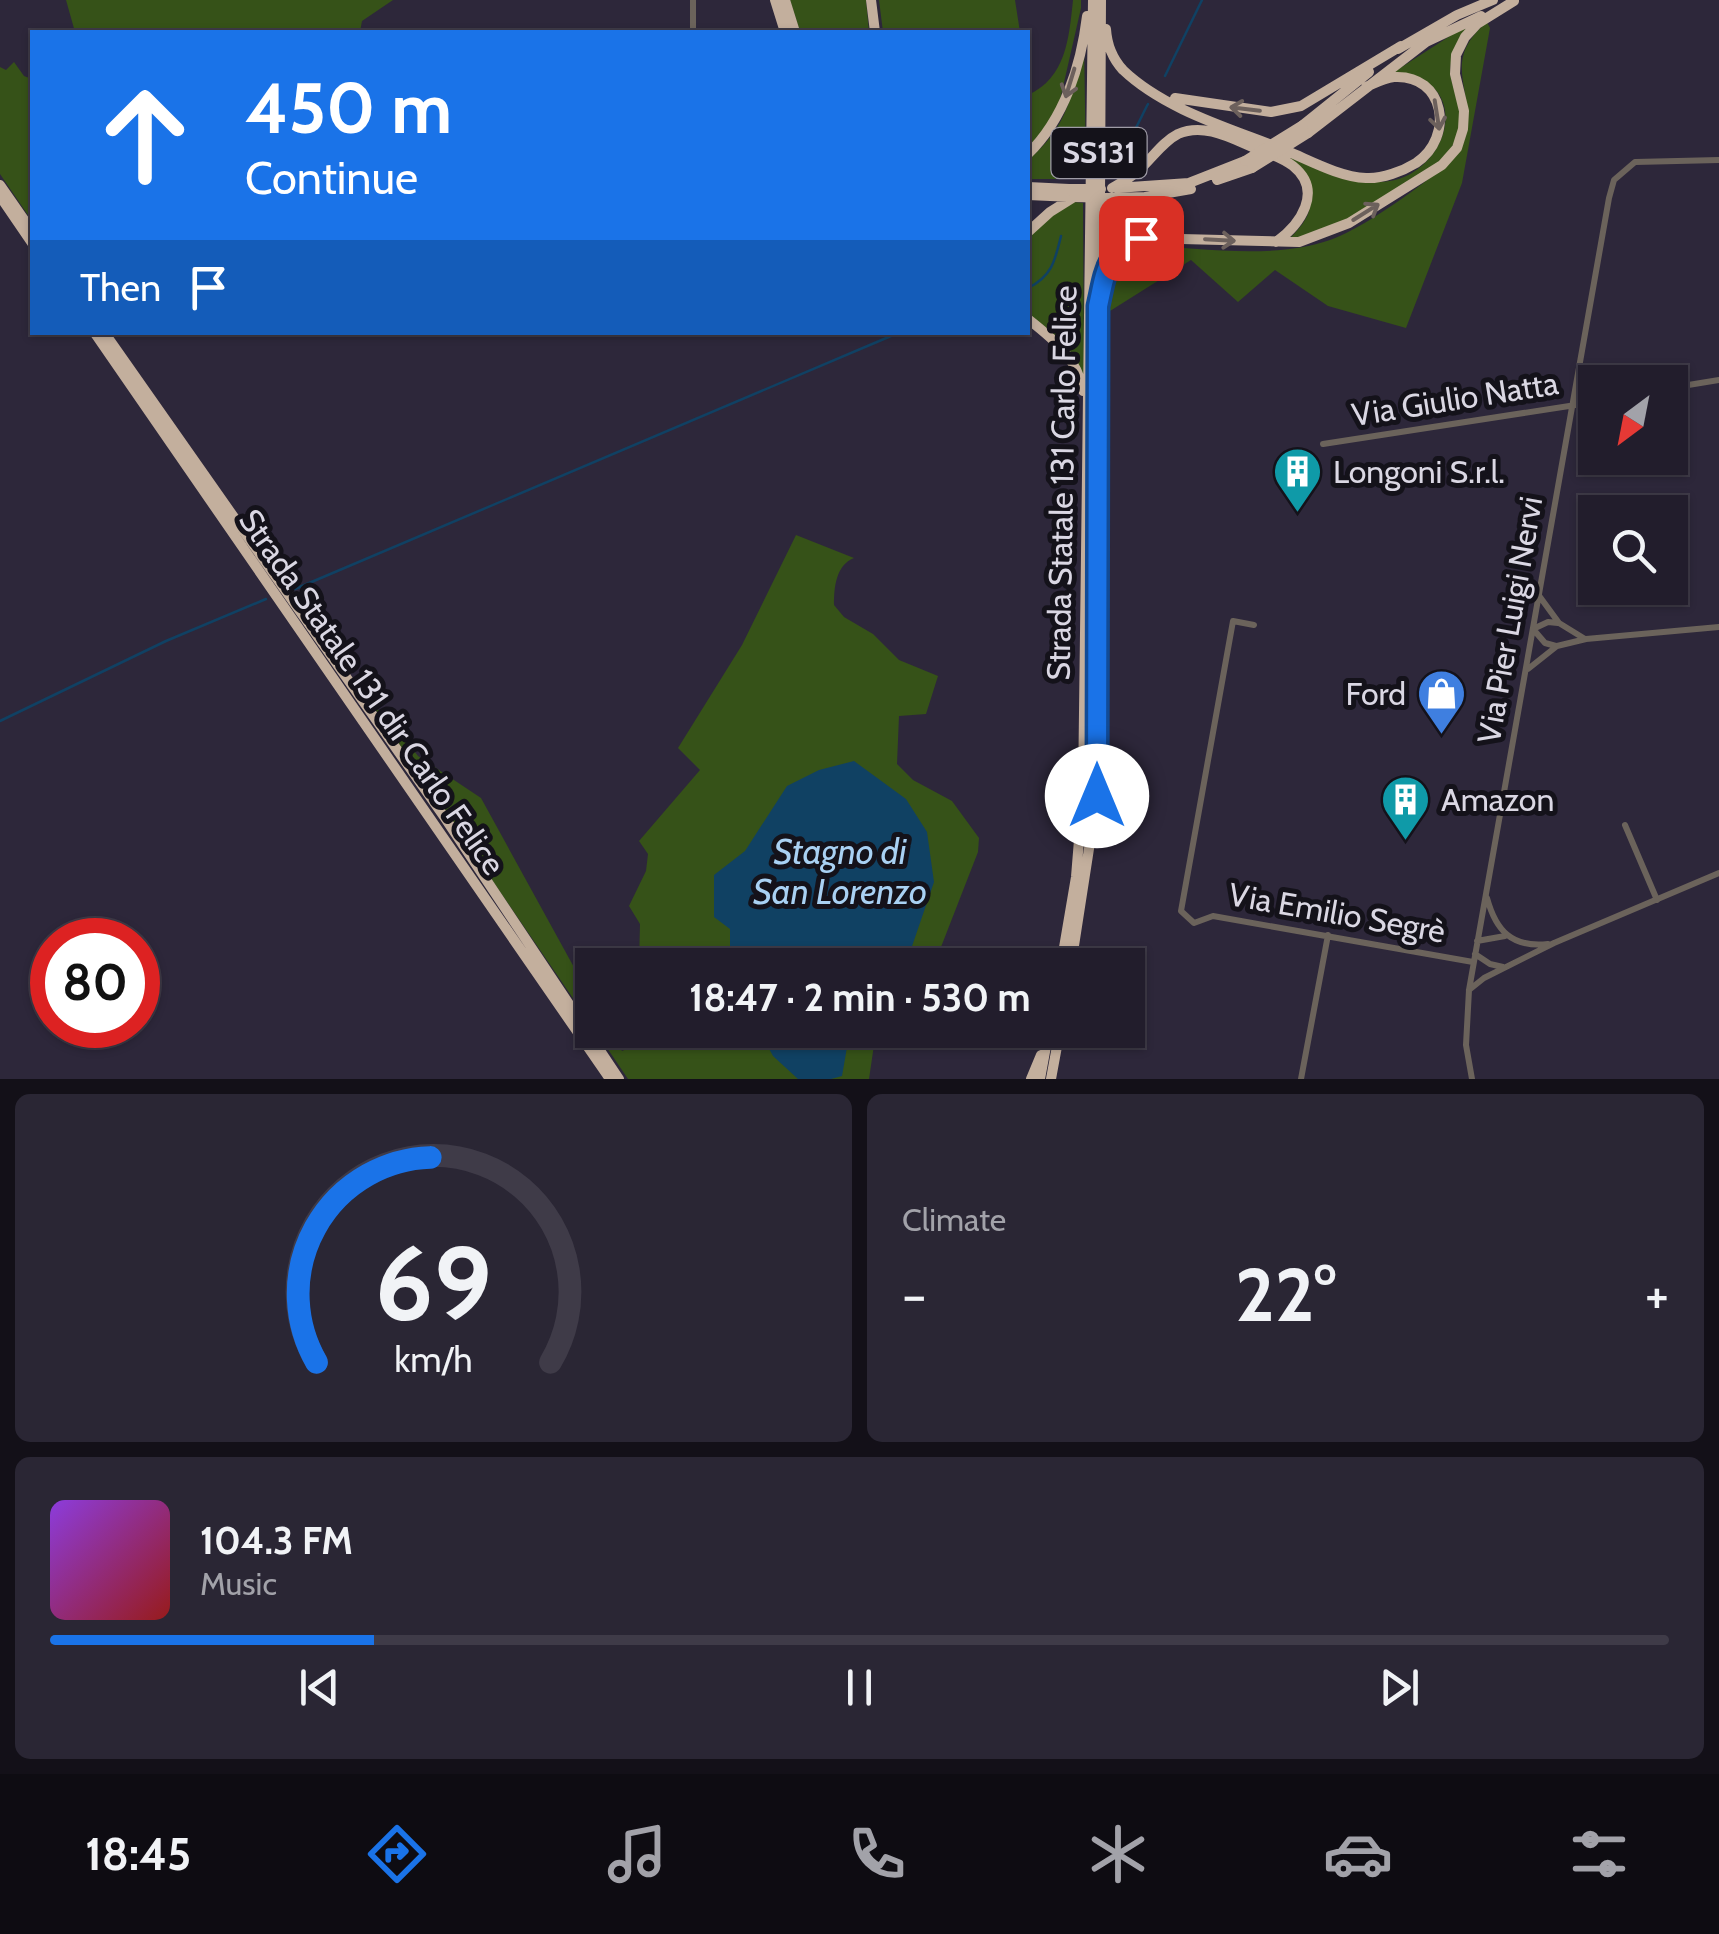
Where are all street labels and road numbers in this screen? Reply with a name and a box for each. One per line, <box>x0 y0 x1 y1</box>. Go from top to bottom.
road number: SS131 <box>1052 128 1146 178</box>
street label: Strada Statale 131 Carlo Felice <box>1039 285 1084 681</box>
street label: Via Giulio Natta <box>1349 363 1562 434</box>
street label: Via Pier Luigi Nervi <box>1469 493 1550 746</box>
street label: Strada Statale 131 dir Carlo Felice <box>231 502 514 882</box>
street label: Via Emilio Segrè <box>1226 874 1448 951</box>

